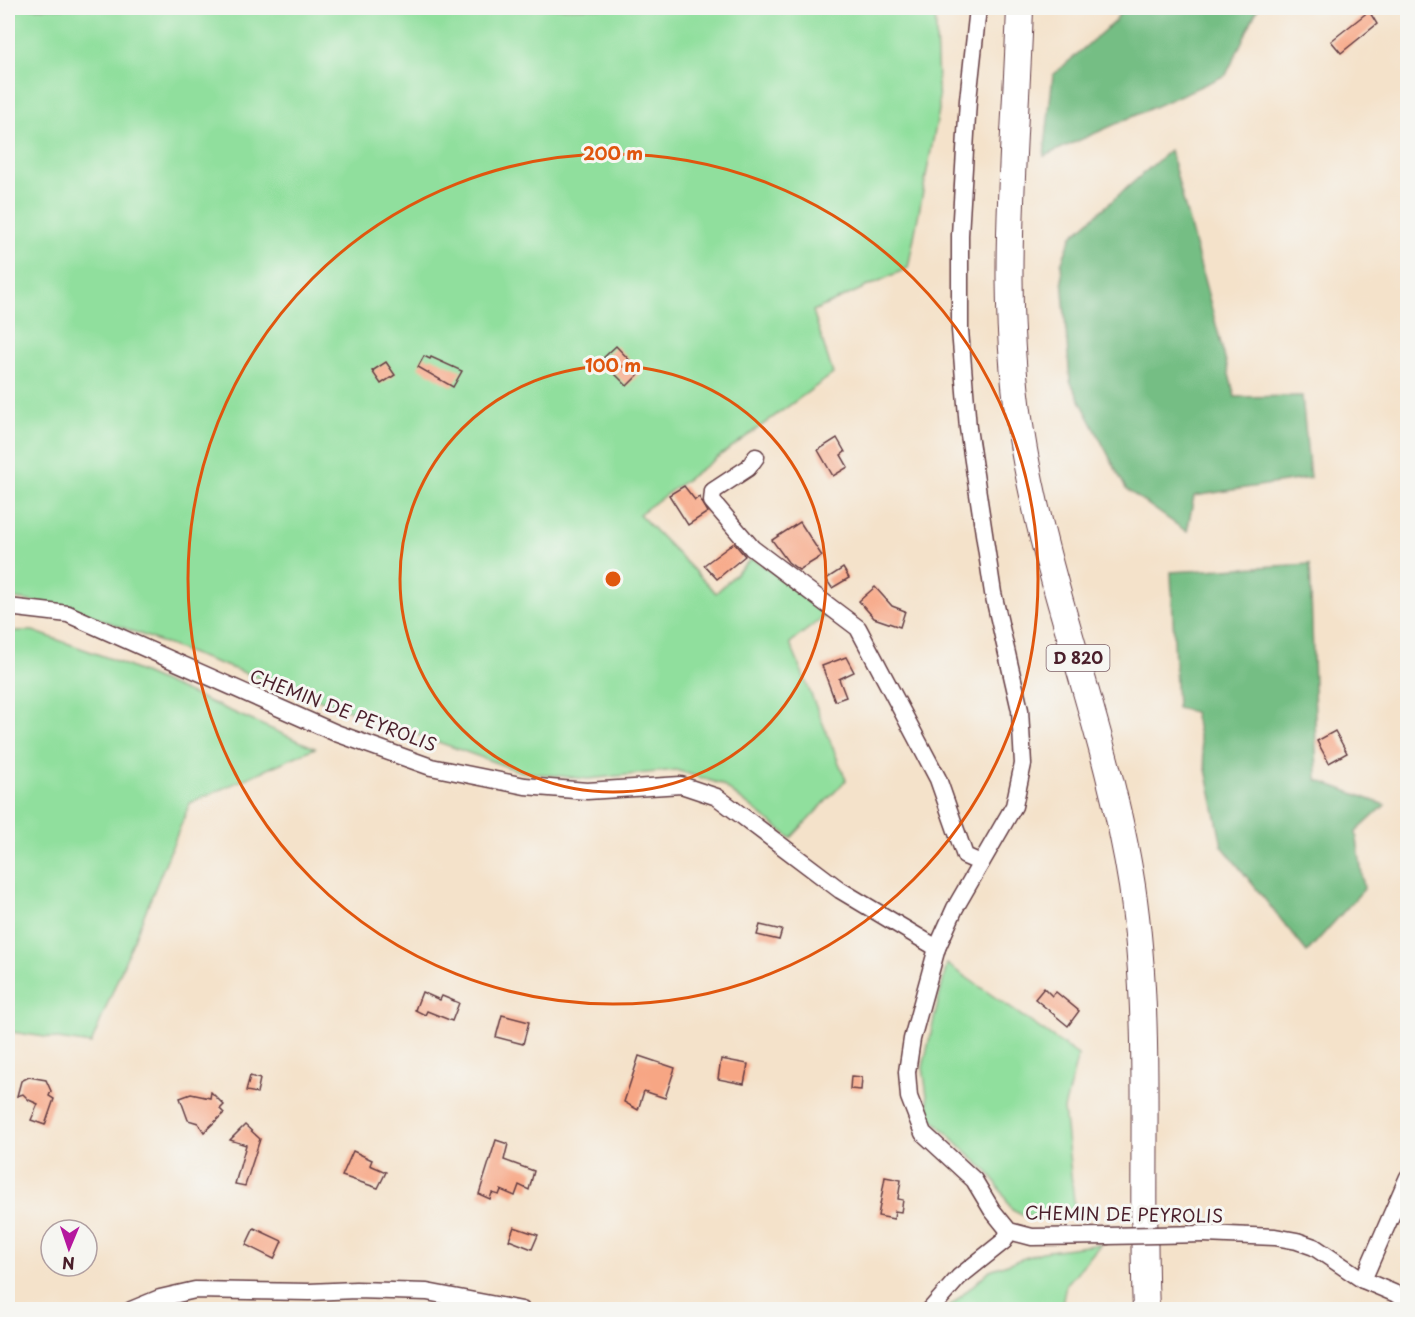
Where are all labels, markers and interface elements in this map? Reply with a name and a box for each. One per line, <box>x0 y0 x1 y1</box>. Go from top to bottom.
text: 200 m <box>583 139 643 166</box>
text: 100 m <box>585 351 641 378</box>
centre of rings <box>603 569 623 589</box>
road number: D 820 <box>1046 645 1110 671</box>
street label: CHEMIN DE PEYROLIS <box>246 661 441 758</box>
street label: CHEMIN DE PEYROLIS <box>1025 1198 1223 1229</box>
north arrow <box>39 1218 99 1278</box>
text: N <box>62 1252 75 1276</box>

